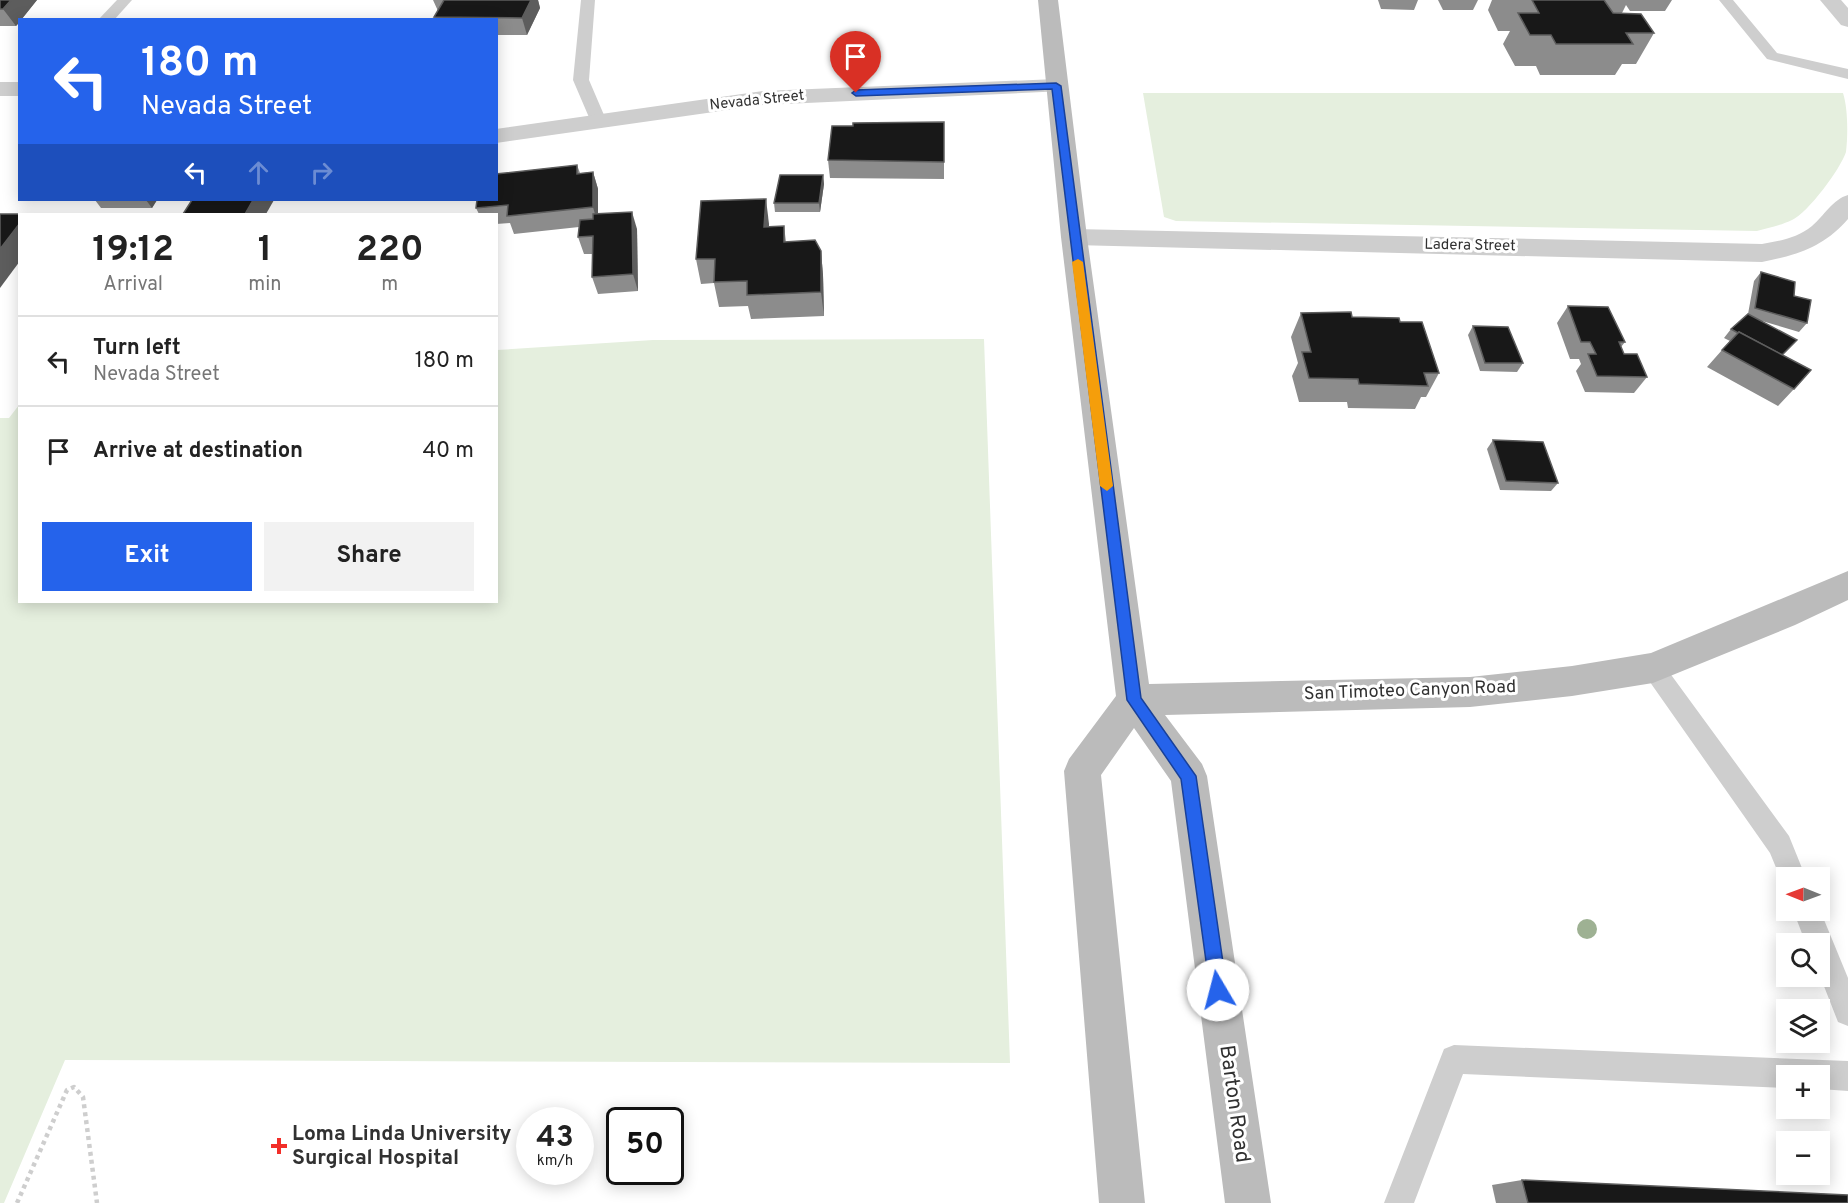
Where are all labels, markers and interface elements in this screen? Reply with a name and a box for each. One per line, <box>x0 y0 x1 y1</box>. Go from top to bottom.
pin <box>830 31 881 93</box>
text: 180 m <box>141 38 258 91</box>
icon: arrive <box>839 40 872 73</box>
icon: left <box>42 42 120 120</box>
street label: Nevada Street <box>709 87 805 115</box>
text: Nevada Street <box>141 90 312 124</box>
icon: left <box>179 156 212 189</box>
icon: ahead <box>242 156 275 189</box>
icon: right <box>305 156 338 189</box>
text: 19:12 <box>92 228 174 274</box>
text: 1 <box>258 228 272 274</box>
text: 220 <box>356 228 424 274</box>
street label: Ladera Street <box>1424 236 1516 256</box>
text: Arrival <box>103 272 163 298</box>
text: min <box>248 272 282 298</box>
text: m <box>381 272 398 298</box>
text: Turn left <box>93 335 181 362</box>
icon: left <box>42 345 75 378</box>
text: 180 m <box>415 348 474 375</box>
text: Nevada Street <box>93 362 220 388</box>
icon: arrive <box>42 435 75 468</box>
text: Arrive at destination <box>93 438 303 465</box>
text: 40 m <box>422 438 474 465</box>
button: Exit <box>42 522 252 591</box>
button: Share <box>264 522 474 591</box>
street label: San Timoteo Canyon Road <box>1303 676 1517 706</box>
north arrow <box>1776 867 1830 921</box>
map controls <box>1776 867 1830 1185</box>
button: search <box>1776 933 1830 987</box>
position arrow <box>1186 958 1250 1022</box>
button: layers <box>1776 999 1830 1053</box>
street label: Barton Road <box>1212 1043 1256 1165</box>
button: + <box>1776 1065 1830 1119</box>
speed limit sign: 50 <box>606 1107 684 1185</box>
text: 43 <box>536 1120 574 1157</box>
place label: Loma Linda University Surgical Hospital <box>292 1121 512 1172</box>
button: − <box>1776 1131 1830 1185</box>
marker: Loma Linda University Surgical Hospital <box>270 1137 288 1155</box>
text: km/h <box>537 1152 573 1171</box>

